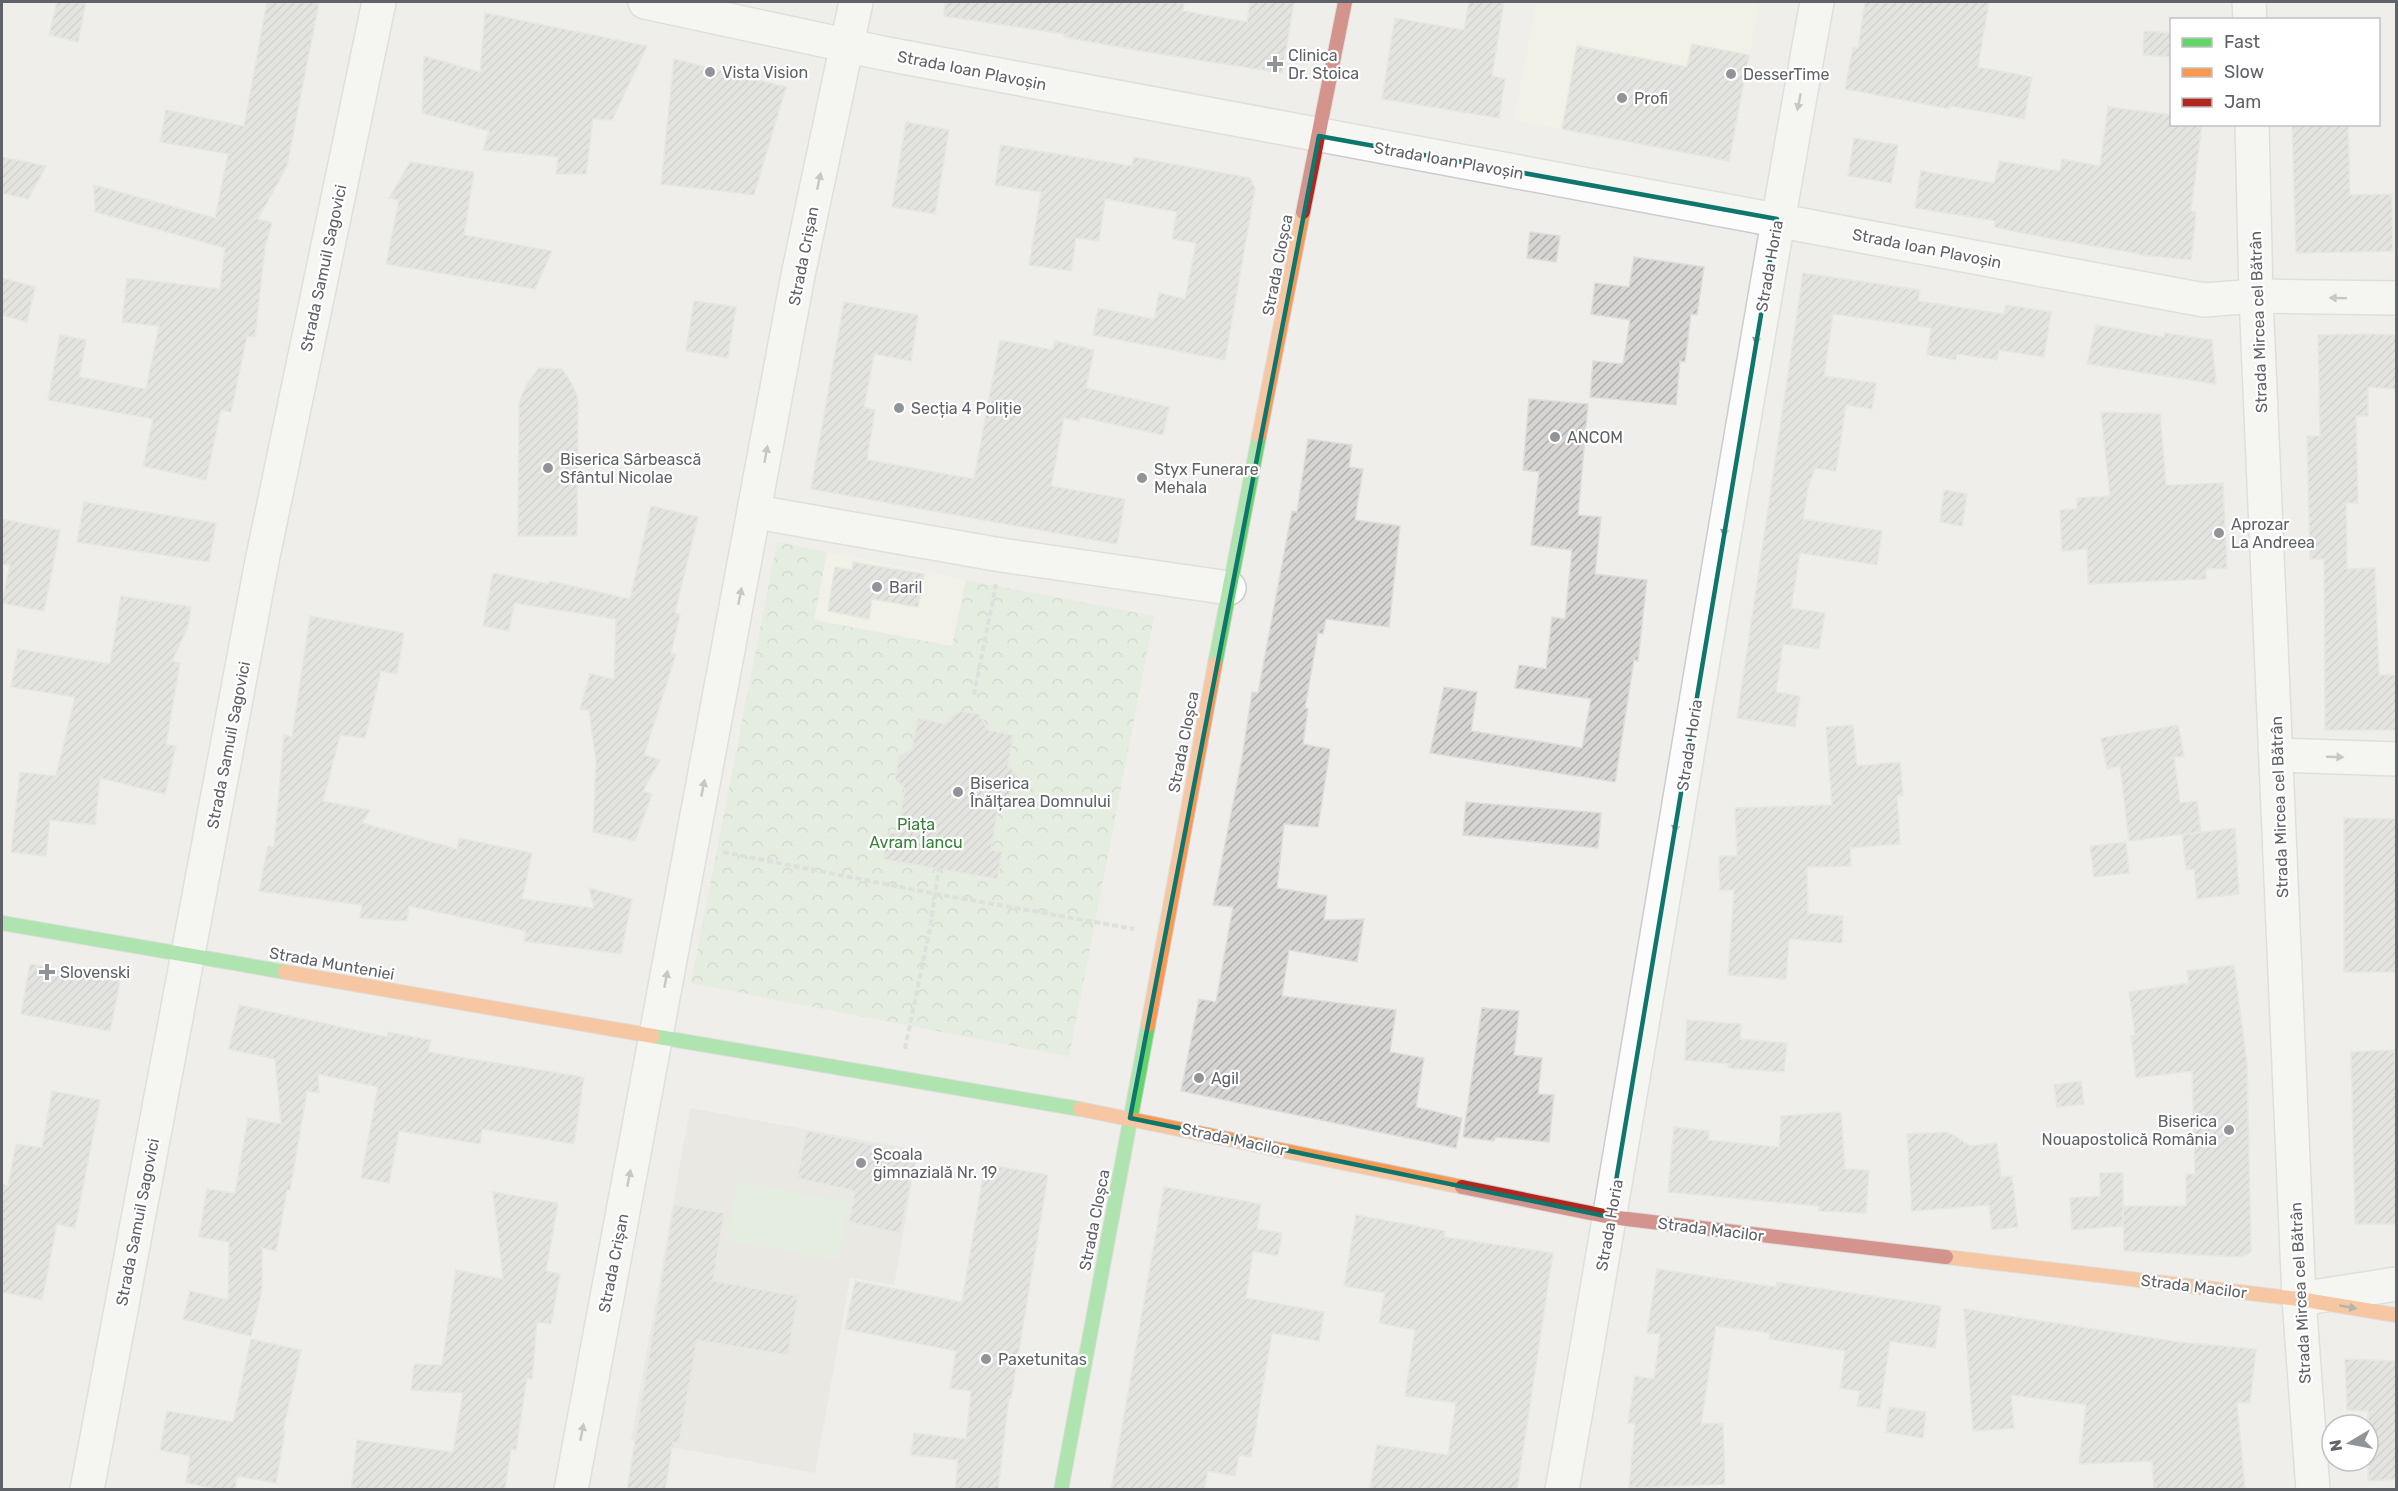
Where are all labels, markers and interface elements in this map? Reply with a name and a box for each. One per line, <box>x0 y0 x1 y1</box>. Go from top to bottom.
legend <box>2170 18 2380 126</box>
text: Fast <box>2224 31 2260 53</box>
place label: Clinica Dr. Stoica <box>1288 46 1359 83</box>
street label: Strada Ioan Plavoșin <box>896 47 1048 94</box>
marker: Clinica Dr. Stoica <box>1266 55 1284 73</box>
text: Slow <box>2224 61 2264 83</box>
place label: Vista Vision <box>722 63 808 82</box>
marker: Vista Vision <box>703 65 717 79</box>
place label: DesserTime <box>1743 65 1829 84</box>
marker: DesserTime <box>1724 67 1738 81</box>
place label: Profi <box>1634 89 1668 108</box>
marker: Profi <box>1615 91 1629 105</box>
text: Jam <box>2224 91 2261 113</box>
one-way arrow <box>1794 93 1803 112</box>
street label: Strada Ioan Plavoșin <box>1373 138 1525 183</box>
one-way arrow <box>815 171 824 190</box>
street label: Strada Samuil Sagovici <box>296 183 350 353</box>
street label: Strada Crișan <box>785 205 822 307</box>
street label: Strada Cloșca <box>1258 213 1297 317</box>
street label: Strada Horia <box>1752 219 1787 313</box>
street label: Strada Ioan Plavoșin <box>1851 225 2003 272</box>
street label: Strada Mircea cel Bătrân <box>2246 231 2271 413</box>
one-way arrow <box>2329 293 2348 302</box>
one-way arrow <box>1753 326 1762 345</box>
place label: Secția 4 Poliție <box>911 399 1022 418</box>
marker: Secția 4 Poliție <box>892 401 906 415</box>
place label: ANCOM <box>1567 428 1623 447</box>
marker: ANCOM <box>1548 430 1562 444</box>
one-way arrow <box>762 445 771 464</box>
place label: Biserica Sârbească Sfântul Nicolae <box>560 450 701 487</box>
place label: Styx Funerare Mehala <box>1154 460 1259 497</box>
marker: Biserica Sârbească Sfântul Nicolae <box>541 461 555 475</box>
marker: Styx Funerare Mehala <box>1135 471 1149 485</box>
place label: Aprozar La Andreea <box>2231 515 2315 552</box>
one-way arrow <box>1721 519 1730 538</box>
marker: Aprozar La Andreea <box>2212 526 2226 540</box>
place label: Baril <box>889 578 922 597</box>
marker: Baril <box>870 580 884 594</box>
one-way arrow <box>736 587 745 606</box>
street label: Strada Samuil Sagovici <box>203 660 254 830</box>
street label: Strada Cloșca <box>1164 690 1203 794</box>
street label: Strada Horia <box>1673 698 1706 792</box>
street label: Strada Mircea cel Bătrân <box>2267 716 2292 898</box>
one-way arrow <box>2326 752 2345 761</box>
place label: Biserica Înălțarea Domnului <box>969 774 1111 811</box>
one-way arrow <box>699 778 708 797</box>
marker: Biserica Înălțarea Domnului <box>951 785 965 799</box>
park label: Piața Avram Iancu <box>869 815 963 852</box>
one-way arrow <box>1671 815 1680 834</box>
street label: Strada Munteniei <box>268 943 396 984</box>
marker: Slovenski <box>38 963 56 981</box>
place label: Slovenski <box>60 963 130 982</box>
one-way arrow <box>662 970 671 989</box>
place label: Agil <box>1211 1069 1239 1088</box>
marker: Agil <box>1192 1071 1206 1085</box>
place label: Biserica Nouapostolică România <box>2042 1112 2217 1149</box>
street label: Strada Macilor <box>1180 1119 1288 1160</box>
marker: Biserica Nouapostolică România <box>2222 1123 2236 1137</box>
street label: Strada Samuil Sagovici <box>112 1137 163 1307</box>
place label: Școala gimnazială Nr. 19 <box>873 1145 997 1182</box>
marker: Școala gimnazială Nr. 19 <box>854 1156 868 1170</box>
street label: Strada Cloșca <box>1075 1168 1114 1272</box>
one-way arrow <box>625 1169 634 1188</box>
street label: Strada Horia <box>1592 1178 1627 1272</box>
street label: Strada Mircea cel Bătrân <box>2286 1202 2315 1384</box>
street label: Strada Crișan <box>595 1212 632 1314</box>
street label: Strada Macilor <box>1657 1214 1765 1245</box>
street label: Strada Macilor <box>2140 1271 2248 1302</box>
one-way arrow <box>2338 1303 2357 1312</box>
place label: Paxetunitas <box>998 1350 1087 1369</box>
marker: Paxetunitas <box>979 1352 993 1366</box>
north arrow <box>2320 1413 2380 1473</box>
one-way arrow <box>578 1422 587 1441</box>
text: N <box>2325 1438 2346 1453</box>

